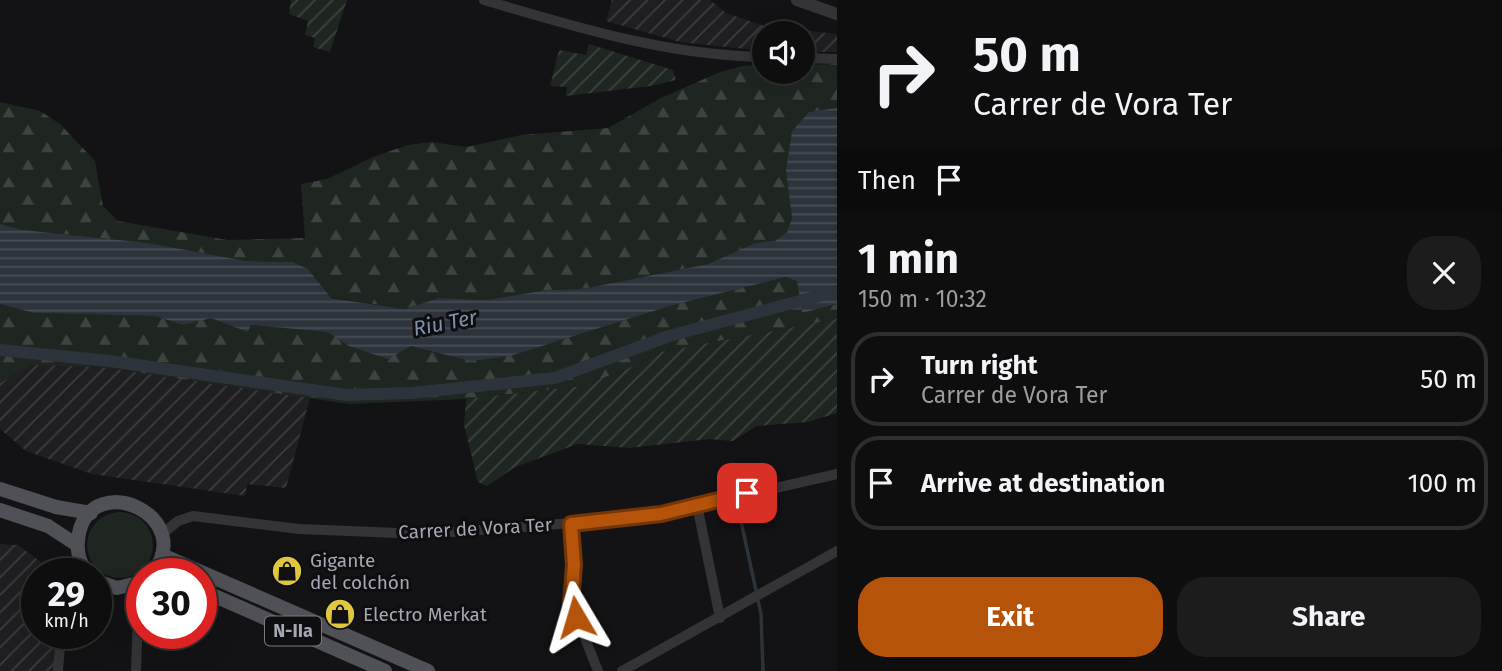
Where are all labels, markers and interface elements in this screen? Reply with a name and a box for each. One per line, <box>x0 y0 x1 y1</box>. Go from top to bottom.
map controls <box>752 21 815 84</box>
button: sound <box>752 21 815 84</box>
text: 50 m <box>973 25 1081 84</box>
icon: right <box>858 28 949 119</box>
text: Carrer de Vora Ter <box>973 85 1232 123</box>
icon: arrive <box>930 161 968 199</box>
text: Then <box>858 165 916 196</box>
text: 1 min <box>858 234 959 284</box>
button: close <box>1407 236 1481 310</box>
text: 150 m · 10:32 <box>858 285 987 313</box>
water label: Riu Ter <box>411 304 480 342</box>
text: Turn right <box>921 350 1038 381</box>
icon: right <box>862 360 900 398</box>
text: 50 m <box>1420 364 1477 395</box>
text: Carrer de Vora Ter <box>921 381 1107 409</box>
pin <box>717 463 777 523</box>
icon: arrive <box>862 464 900 502</box>
text: Arrive at destination <box>921 468 1165 499</box>
text: 100 m <box>1408 468 1477 499</box>
icon: arrive <box>728 474 766 512</box>
street label: Carrer de Vora Ter <box>397 513 553 544</box>
place label: Gigante del colchón <box>310 549 410 594</box>
shop icon: Gigante del colchón <box>270 554 304 588</box>
speed limit sign: 30 <box>126 558 217 649</box>
text: 29 <box>48 573 85 615</box>
button: Exit <box>858 577 1163 657</box>
button: Share <box>1177 577 1481 657</box>
position arrow <box>539 580 613 654</box>
shop icon: Electro Merkat <box>323 597 357 631</box>
place label: Electro Merkat <box>363 603 487 626</box>
text: km/h <box>44 610 89 632</box>
road number: N-IIa <box>265 616 321 646</box>

